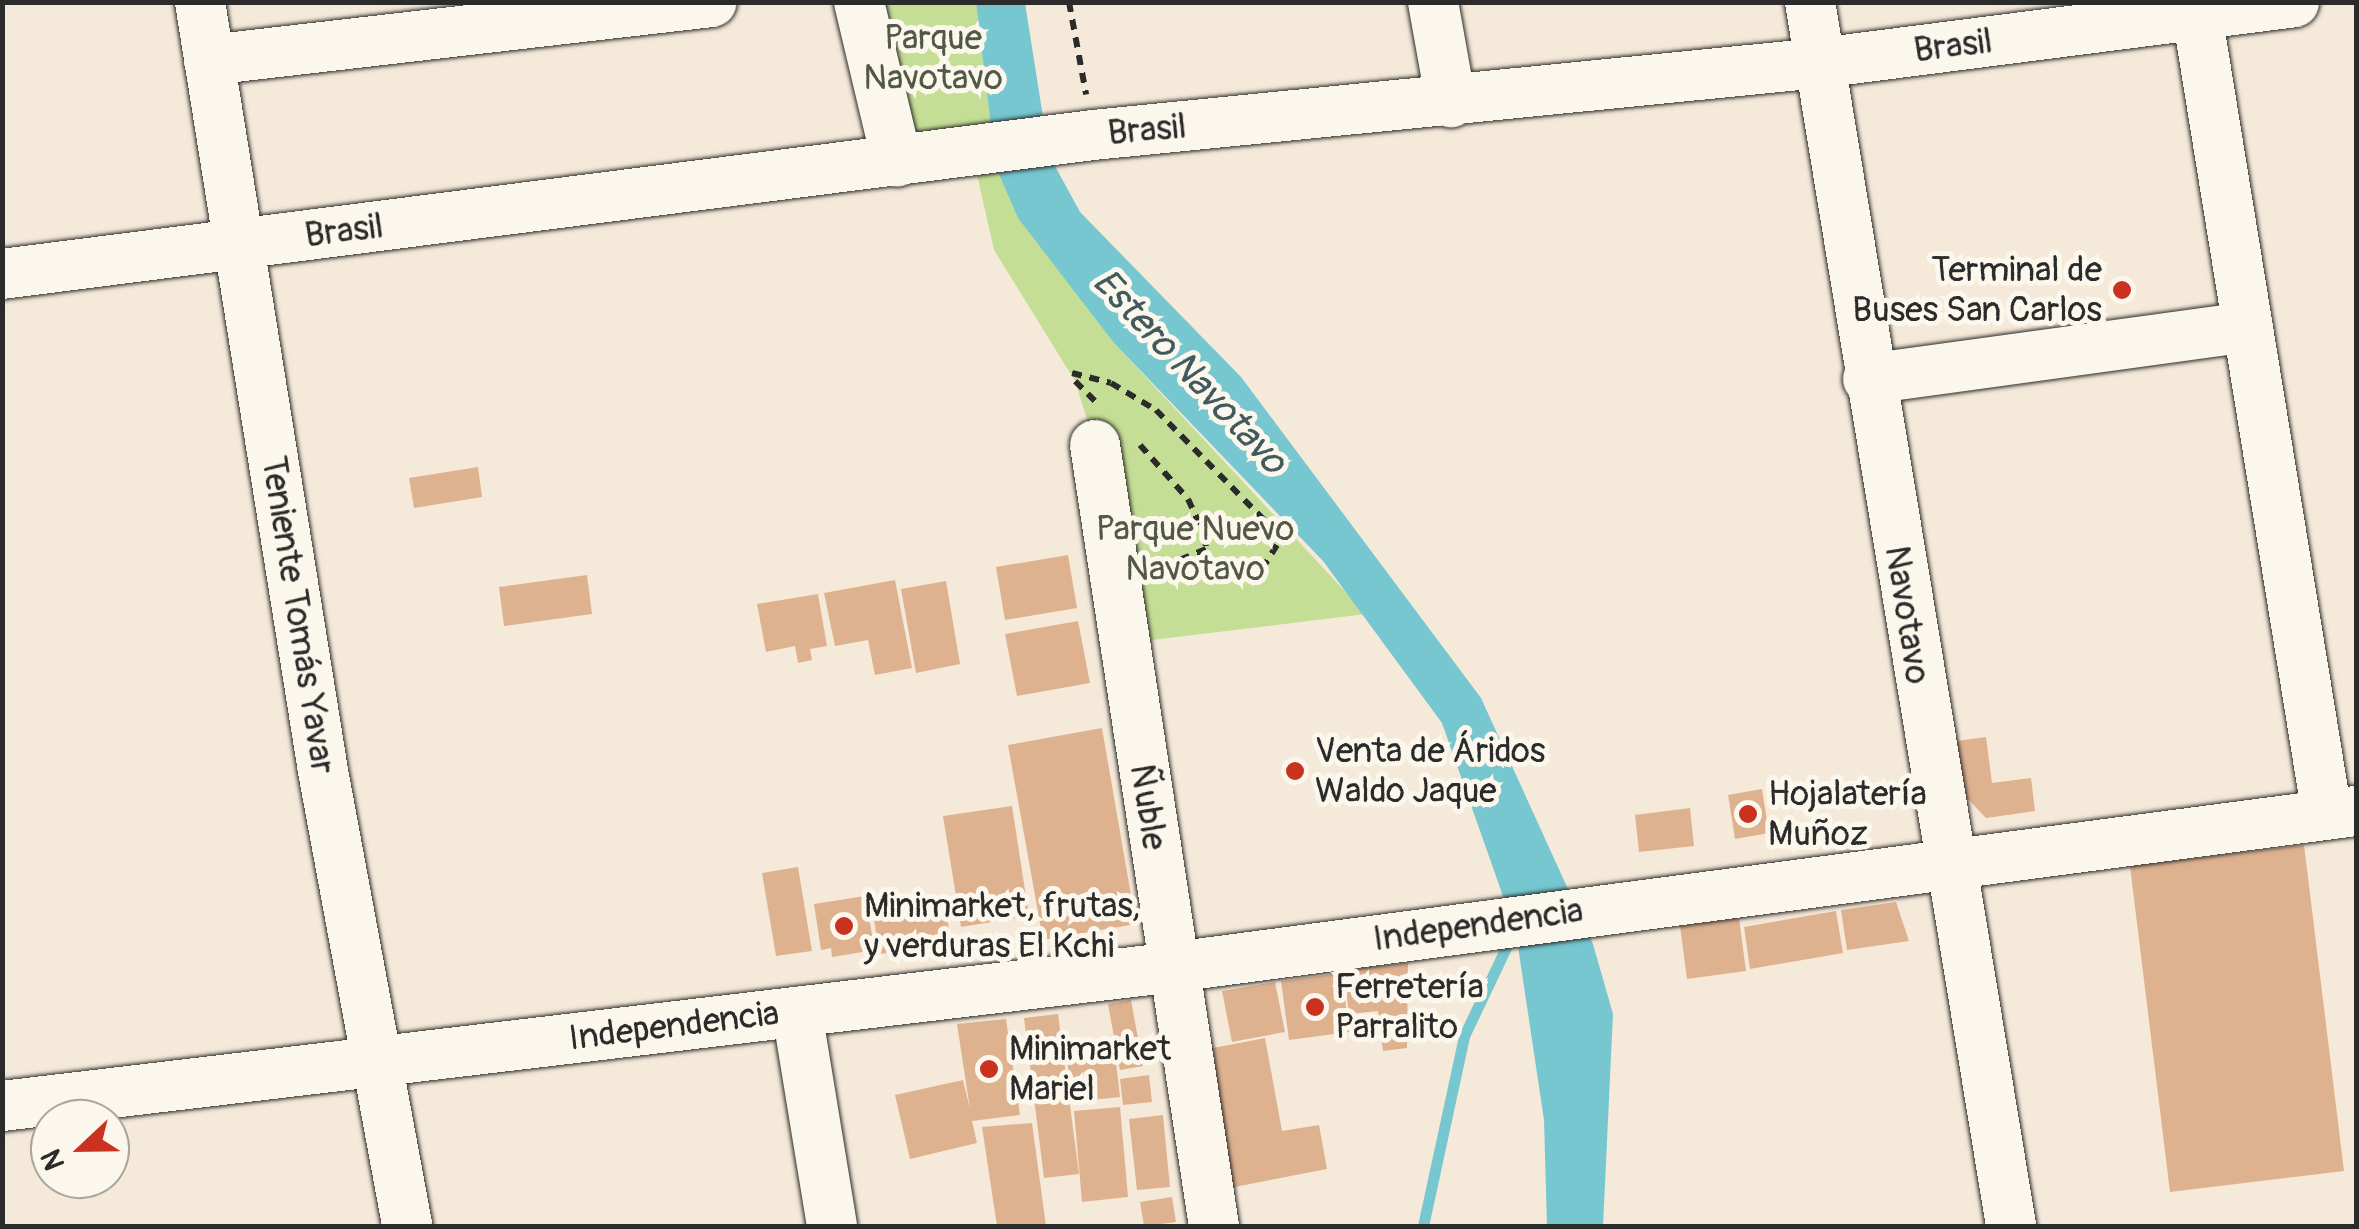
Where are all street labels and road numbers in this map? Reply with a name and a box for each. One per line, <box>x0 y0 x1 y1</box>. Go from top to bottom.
street label: Brasil <box>1911 20 1995 72</box>
street label: Brasil <box>1106 106 1188 154</box>
street label: Brasil <box>302 205 386 257</box>
street label: Teniente Tomás Yavar <box>252 453 344 777</box>
street label: Navotavo <box>1875 543 1939 687</box>
street label: Ñuble <box>1121 761 1175 853</box>
street label: Independencia <box>1370 889 1586 961</box>
street label: Independencia <box>566 992 782 1060</box>

